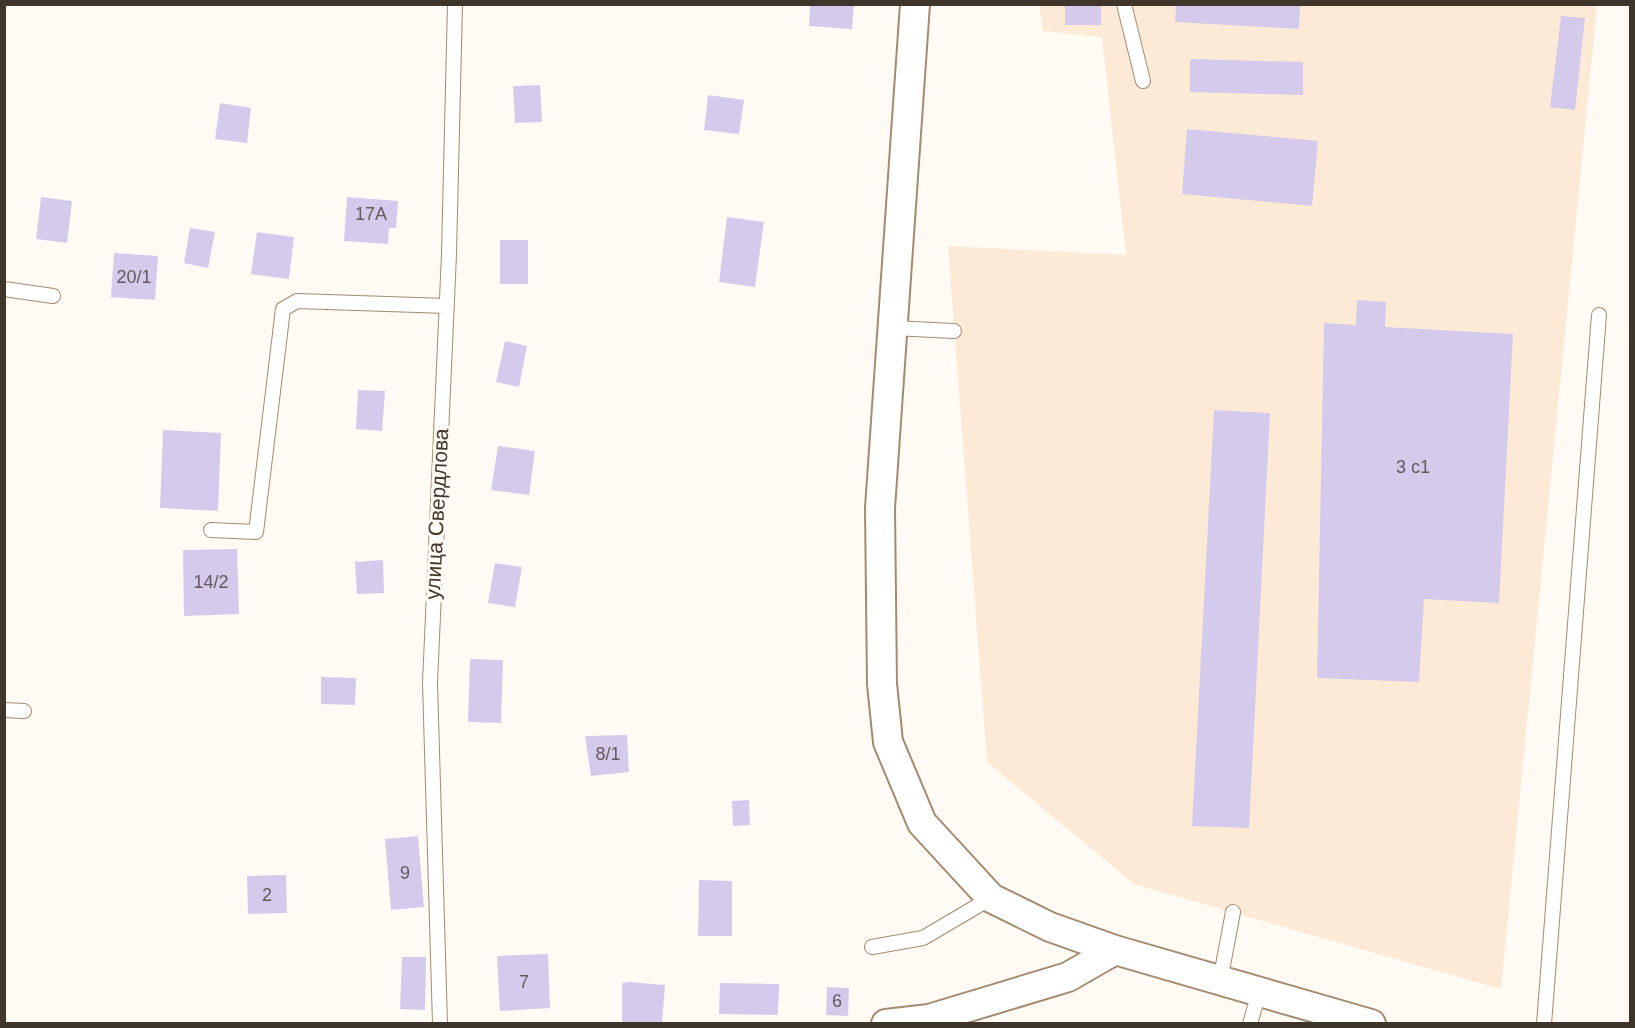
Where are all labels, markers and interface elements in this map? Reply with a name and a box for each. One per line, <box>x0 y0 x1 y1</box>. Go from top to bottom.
house number: 17А <box>355 204 387 224</box>
house number: 20/1 <box>116 267 152 287</box>
street label: улица Свердлова <box>421 427 452 600</box>
house number: 3 с1 <box>1396 457 1430 477</box>
house number: 14/2 <box>193 572 229 592</box>
house number: 8/1 <box>595 744 621 764</box>
house number: 9 <box>400 863 410 883</box>
house number: 2 <box>262 885 272 905</box>
house number: 7 <box>519 972 529 992</box>
house number: 6 <box>832 991 842 1011</box>

